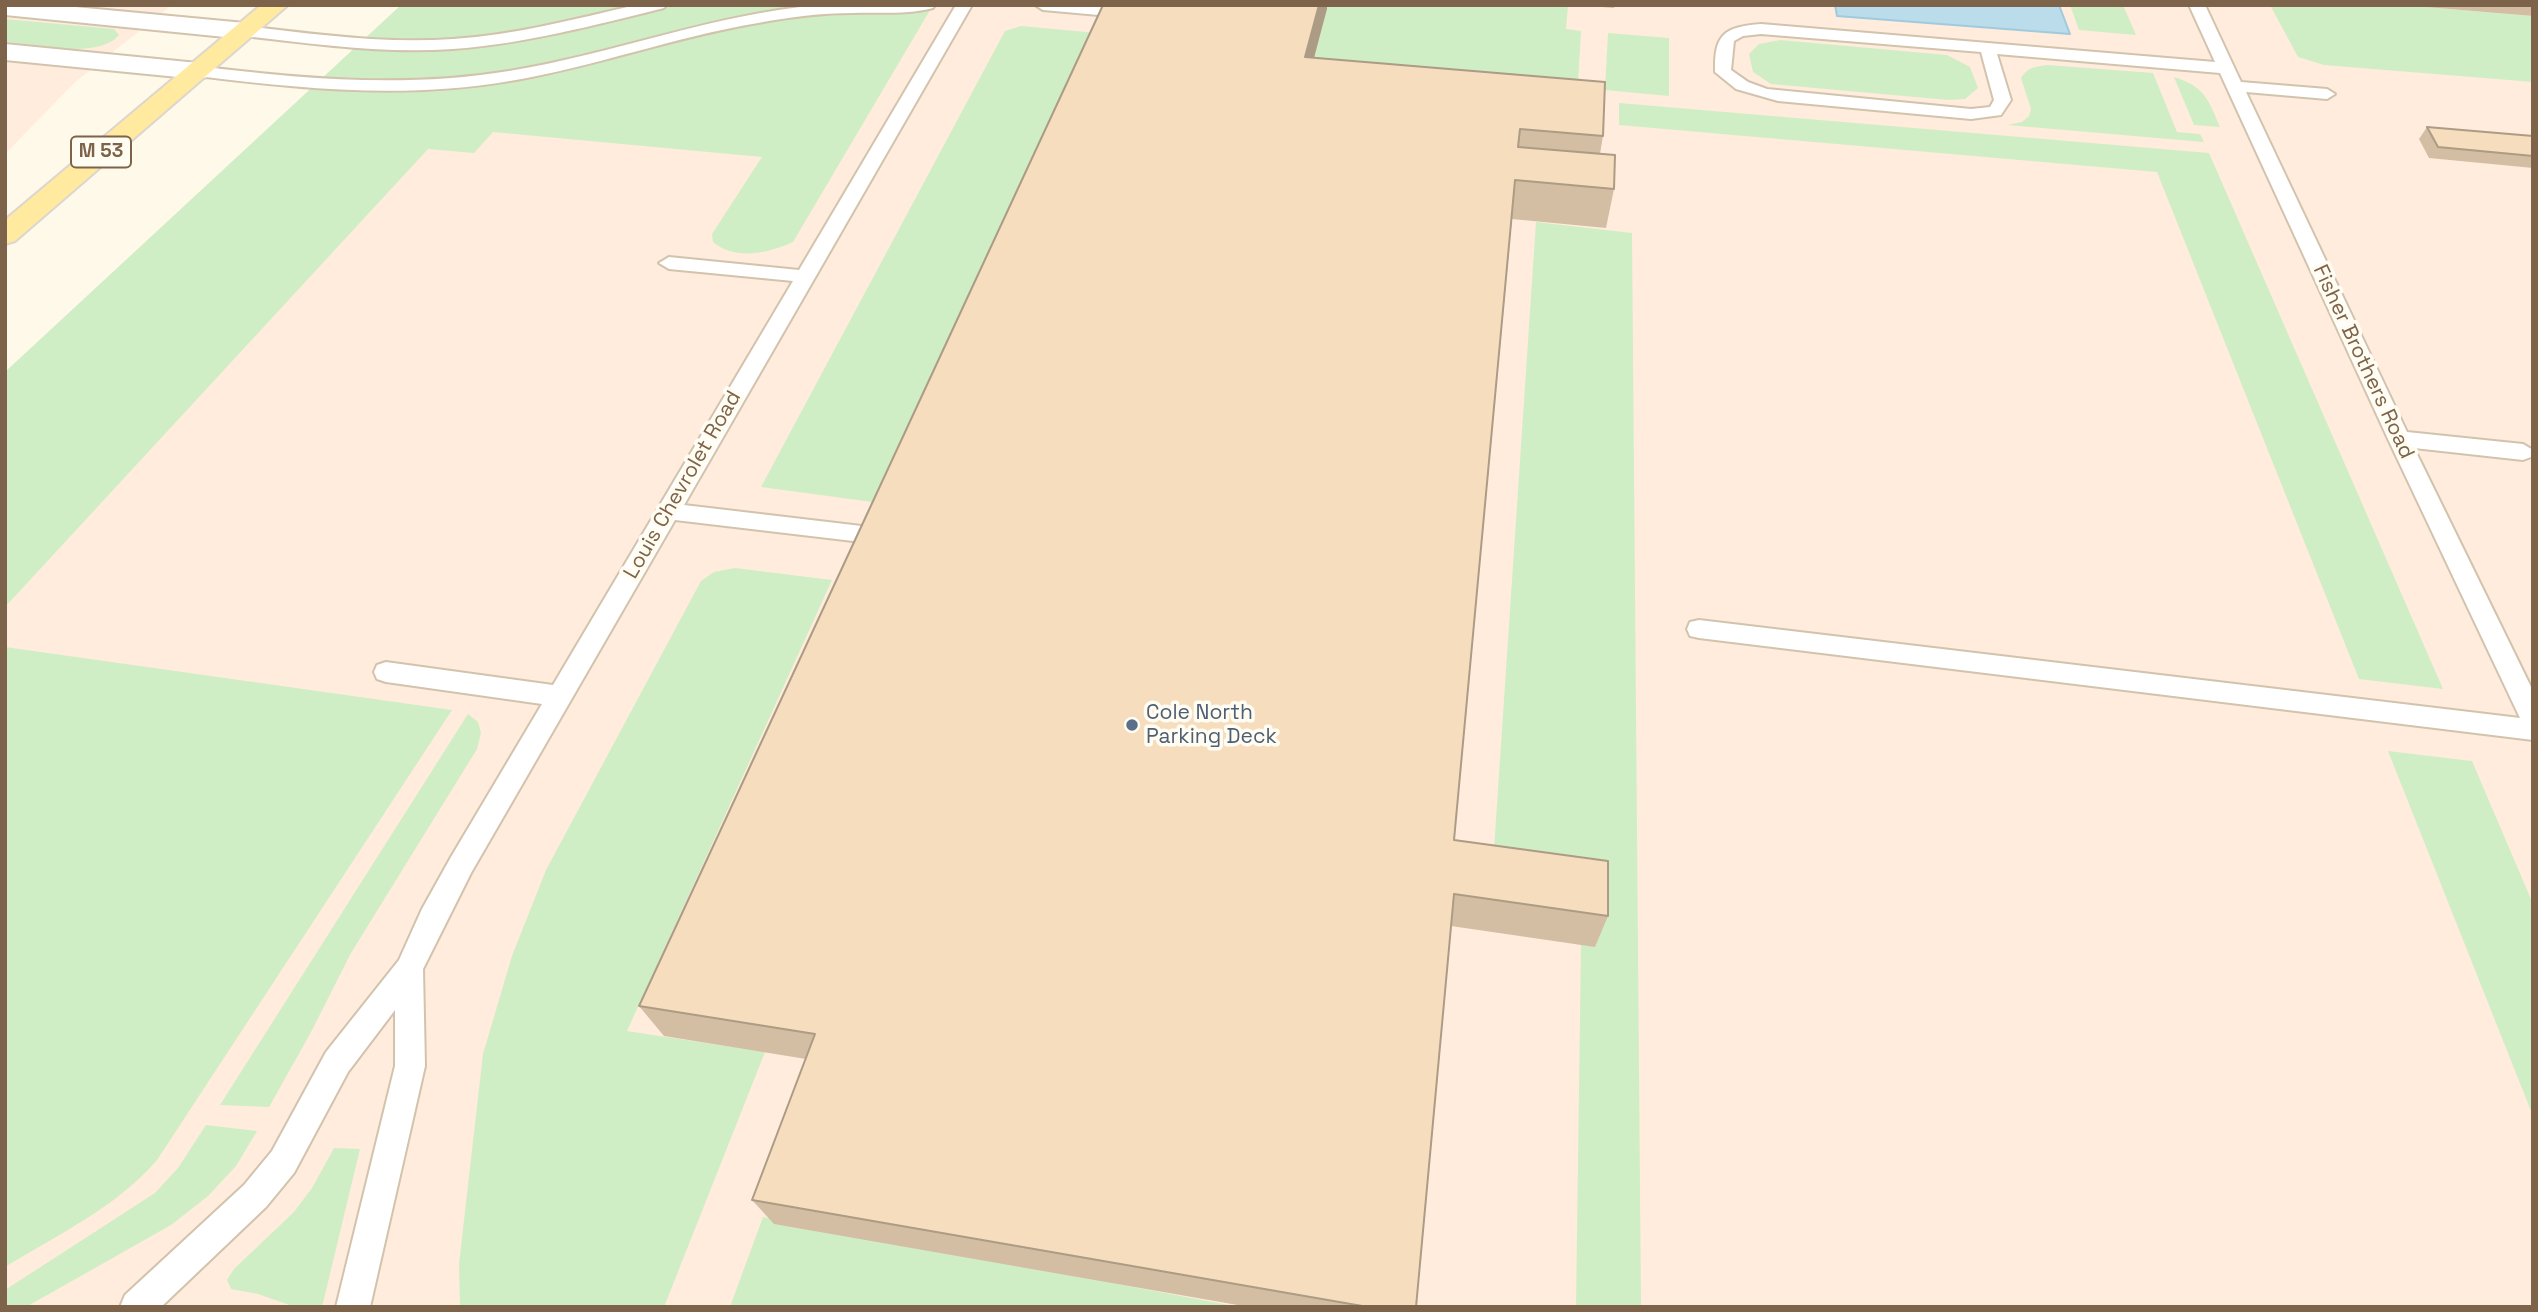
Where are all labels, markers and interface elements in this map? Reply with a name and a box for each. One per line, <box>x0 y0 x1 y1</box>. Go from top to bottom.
road number: M 53 <box>71 136 131 168</box>
street label: Fisher Brothers Road <box>2307 261 2419 463</box>
street label: Louis Chevrolet Road <box>619 387 747 583</box>
place label: Cole North Parking Deck <box>1146 700 1277 750</box>
marker: Cole North Parking Deck <box>1124 717 1140 733</box>

